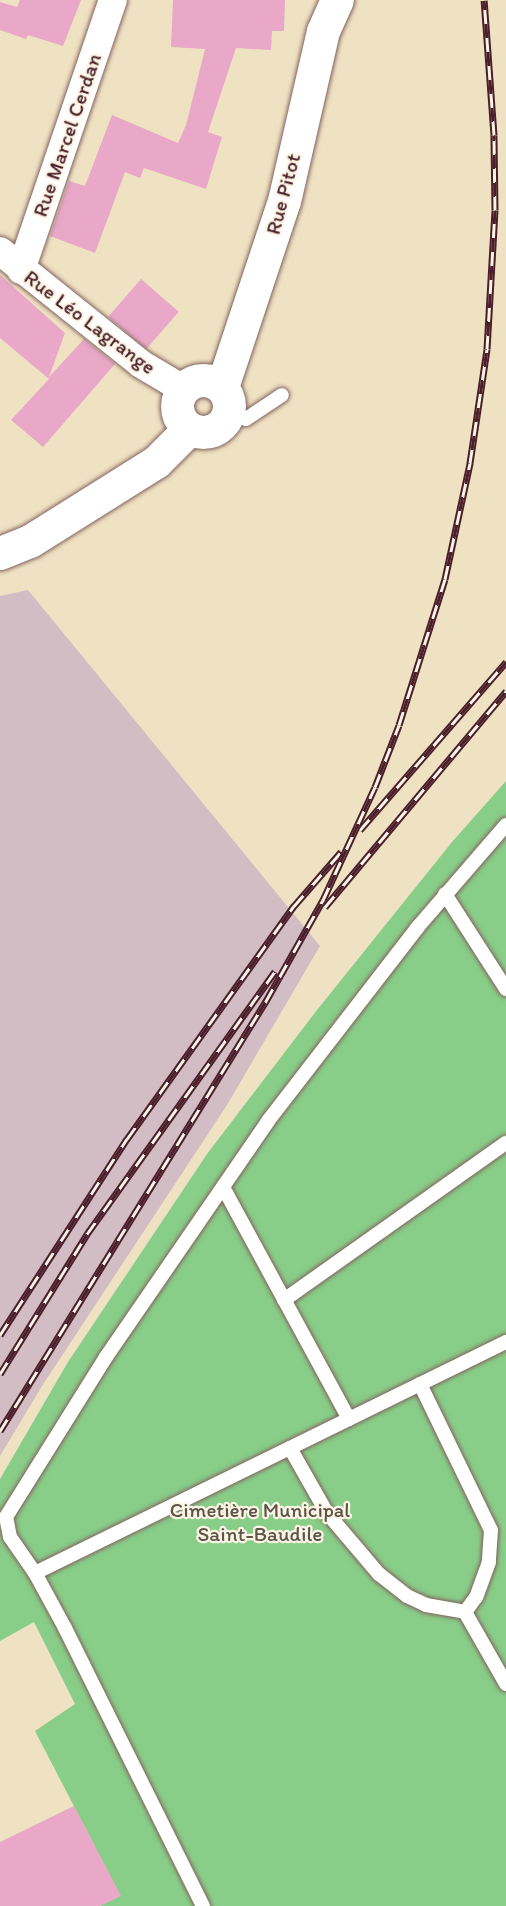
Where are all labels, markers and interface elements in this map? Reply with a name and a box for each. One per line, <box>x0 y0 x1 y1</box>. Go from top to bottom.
street label: Rue Marcel Cerdan <box>27 50 107 220</box>
street label: Rue Pitot <box>260 151 306 237</box>
street label: Rue Léo Lagrange <box>19 264 161 380</box>
park label: Cimetière Municipal Saint-Baudile <box>169 1497 351 1547</box>

